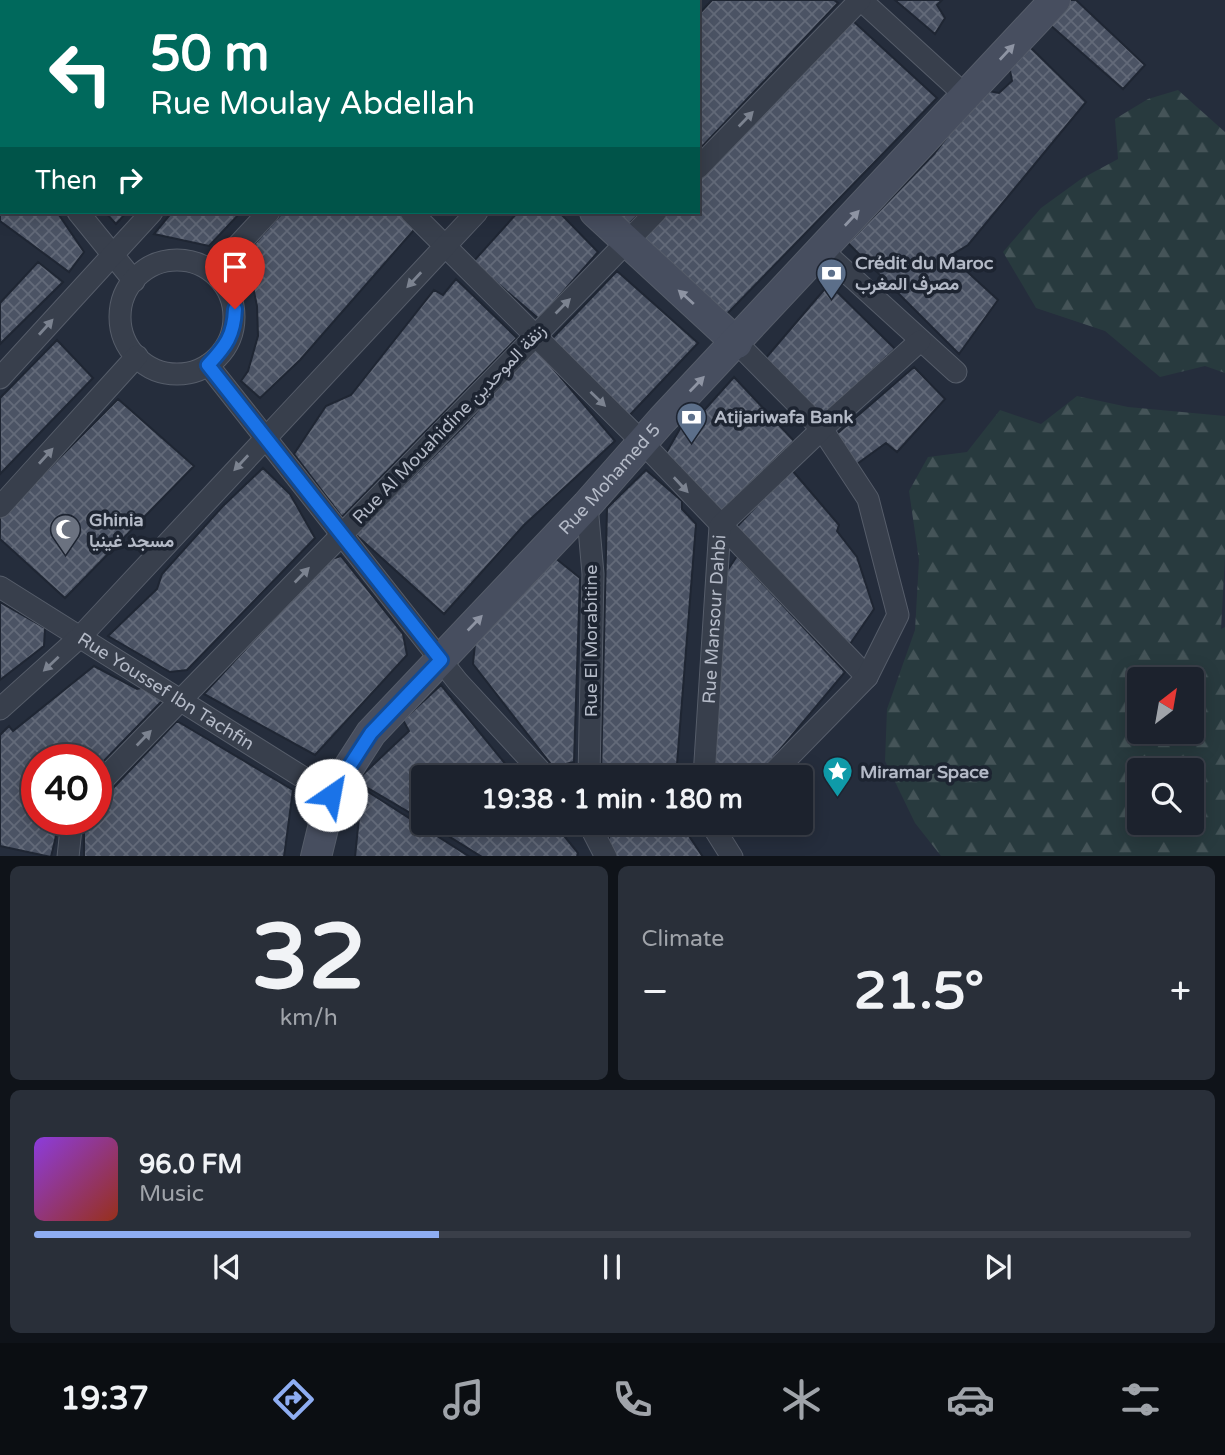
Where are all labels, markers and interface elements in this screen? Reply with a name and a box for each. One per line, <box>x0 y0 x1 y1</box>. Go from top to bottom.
text: 50 m <box>150 25 269 84</box>
icon: left <box>35 28 126 119</box>
one-way arrow <box>999 43 1015 61</box>
text: Rue Moulay Abdellah <box>150 85 475 123</box>
one-way arrow <box>737 110 754 127</box>
icon: right <box>111 161 149 199</box>
text: Then <box>35 165 97 196</box>
one-way arrow <box>844 209 860 227</box>
pin <box>205 237 265 309</box>
icon: arrive <box>216 248 254 286</box>
place label: Crédit du Maroc مصرف المغرب <box>855 252 994 295</box>
bank icon: Crédit du Maroc مصرف المغرب <box>815 256 849 300</box>
one-way arrow <box>406 271 422 288</box>
one-way arrow <box>677 289 695 305</box>
one-way arrow <box>554 299 571 315</box>
one-way arrow <box>37 319 53 336</box>
street label: Rue Al Mouahidine زنقة الموحدين <box>348 320 550 528</box>
one-way arrow <box>688 376 705 393</box>
one-way arrow <box>589 390 606 406</box>
bank icon: Atijariwafa Bank <box>674 400 708 444</box>
place label: Atijariwafa Bank <box>714 406 853 428</box>
street label: Rue Mohamed 5 <box>554 419 665 539</box>
one-way arrow <box>38 447 54 465</box>
one-way arrow <box>233 454 249 471</box>
one-way arrow <box>673 476 689 493</box>
place label: Ghinia مسجد غينيا <box>89 509 175 552</box>
mosque icon: Ghinia مسجد غينيا <box>49 513 83 557</box>
street label: Rue Mansour Dahbi <box>698 534 730 705</box>
street label: Rue El Morabitine <box>580 565 602 717</box>
one-way arrow <box>294 567 310 584</box>
one-way arrow <box>467 615 483 632</box>
street label: Rue Youssef Ibn Tachfin <box>74 628 258 755</box>
one-way arrow <box>43 655 60 671</box>
north arrow <box>1127 667 1204 744</box>
map controls <box>1127 667 1204 835</box>
one-way arrow <box>135 730 151 747</box>
speed limit sign: 40 <box>21 744 112 835</box>
place icon: Miramar Space <box>820 755 854 799</box>
position arrow <box>294 758 368 832</box>
button: search <box>1127 758 1204 835</box>
place label: Miramar Space <box>860 761 989 783</box>
text: 19:38 · 1 min · 180 m <box>481 784 743 815</box>
text: 32 <box>252 903 366 1013</box>
text: Climate <box>642 925 724 953</box>
text: 21.5° <box>854 960 984 1023</box>
text: − <box>642 969 669 1015</box>
text: + <box>1170 969 1191 1015</box>
text: km/h <box>280 1004 338 1032</box>
text: 96.0 FM <box>139 1149 242 1180</box>
text: Music <box>139 1180 204 1208</box>
icon: previous <box>208 1248 246 1286</box>
icon: pause <box>593 1248 631 1286</box>
icon: next <box>979 1248 1017 1286</box>
icon: directions <box>269 1375 318 1424</box>
icon: music <box>439 1375 488 1424</box>
icon: phone <box>608 1375 657 1424</box>
icon: climate <box>777 1375 826 1424</box>
icon: car <box>946 1375 995 1424</box>
icon: filters <box>1116 1375 1165 1424</box>
text: 19:37 <box>60 1380 149 1418</box>

